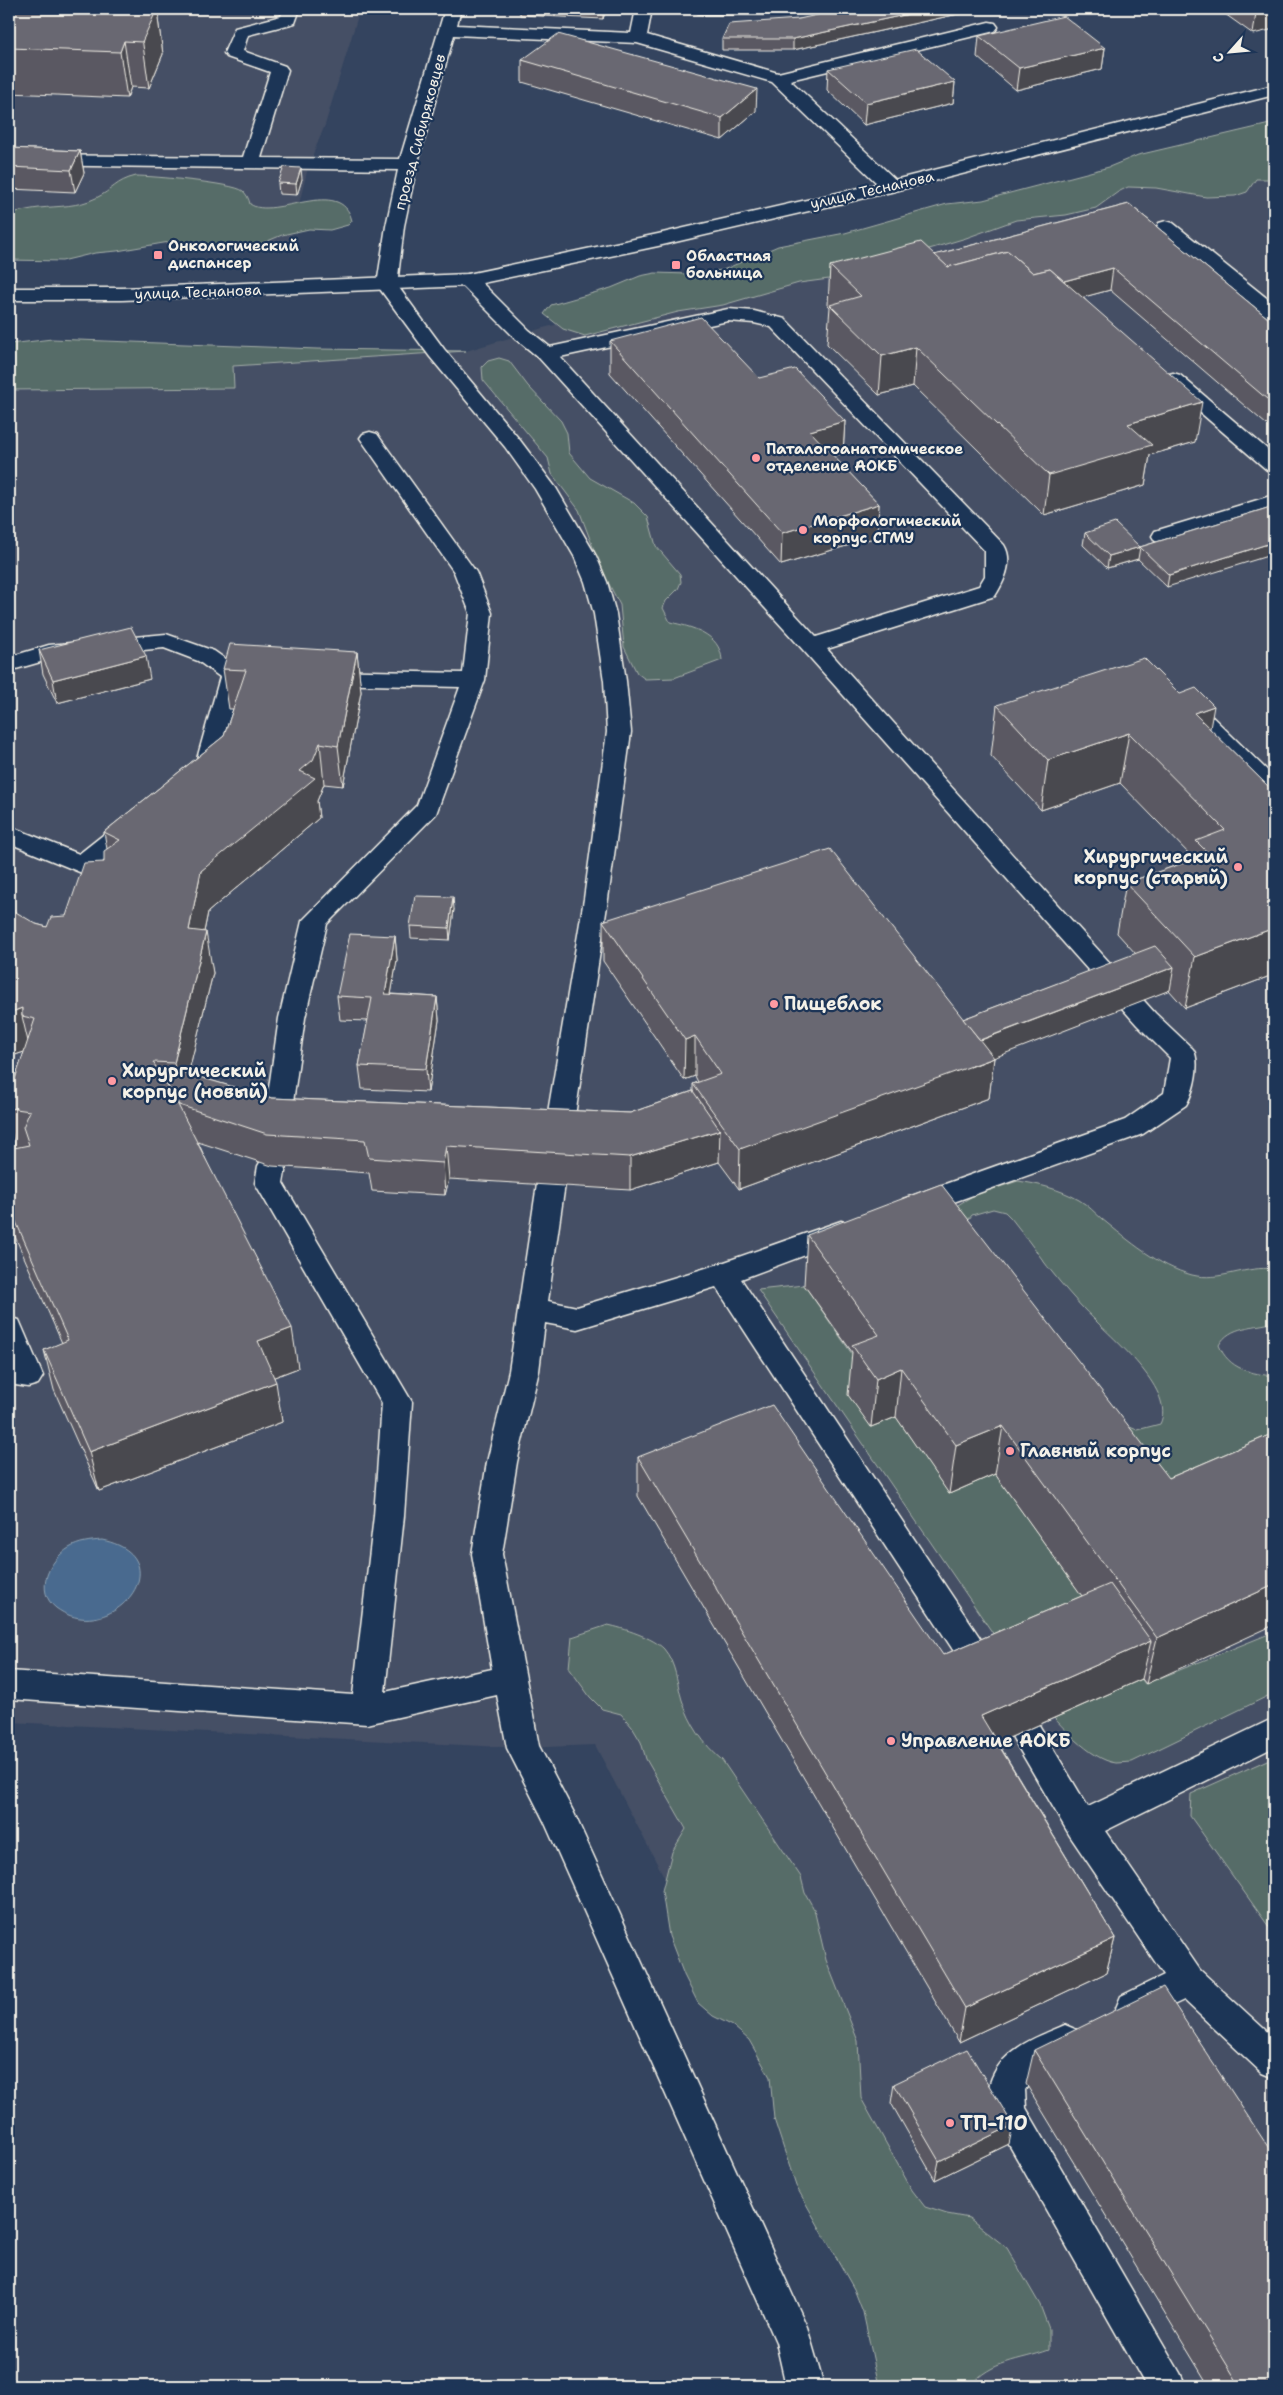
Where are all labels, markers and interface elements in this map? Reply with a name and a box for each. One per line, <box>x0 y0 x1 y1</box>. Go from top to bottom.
north arrow <box>1206 28 1256 78</box>
text: С <box>1208 50 1228 66</box>
street label: проезд Сибиряковцев <box>390 52 450 212</box>
street label: улица Теснанова <box>808 166 937 214</box>
place label: Онкологический диспансер <box>168 236 299 273</box>
place label: Областная больница <box>686 246 771 283</box>
marker: Онкологический диспансер <box>152 249 164 261</box>
marker: Областная больница <box>670 259 682 271</box>
street label: улица Теснанова <box>134 280 262 304</box>
place label: Паталогоанатомическое отделение АОКБ <box>766 439 963 476</box>
marker: Паталогоанатомическое отделение АОКБ <box>750 452 762 464</box>
place label: Морфологический корпус СГМУ <box>813 511 962 548</box>
marker: Морфологический корпус СГМУ <box>797 524 809 536</box>
place label: Хирургический корпус (старый) <box>1074 845 1229 890</box>
marker: Хирургический корпус (старый) <box>1232 861 1244 873</box>
place label: Пищеблок <box>784 992 882 1016</box>
marker: Пищеблок <box>768 998 780 1010</box>
place label: Хирургический корпус (новый) <box>122 1059 268 1104</box>
marker: Хирургический корпус (новый) <box>106 1075 118 1087</box>
place label: Главный корпус <box>1020 1439 1171 1463</box>
marker: Главный корпус <box>1004 1445 1016 1457</box>
place label: Управление АОКБ <box>901 1729 1071 1753</box>
marker: Управление АОКБ <box>885 1735 897 1747</box>
place label: ТП-110 <box>960 2109 1028 2137</box>
marker: ТП-110 <box>944 2117 956 2129</box>

